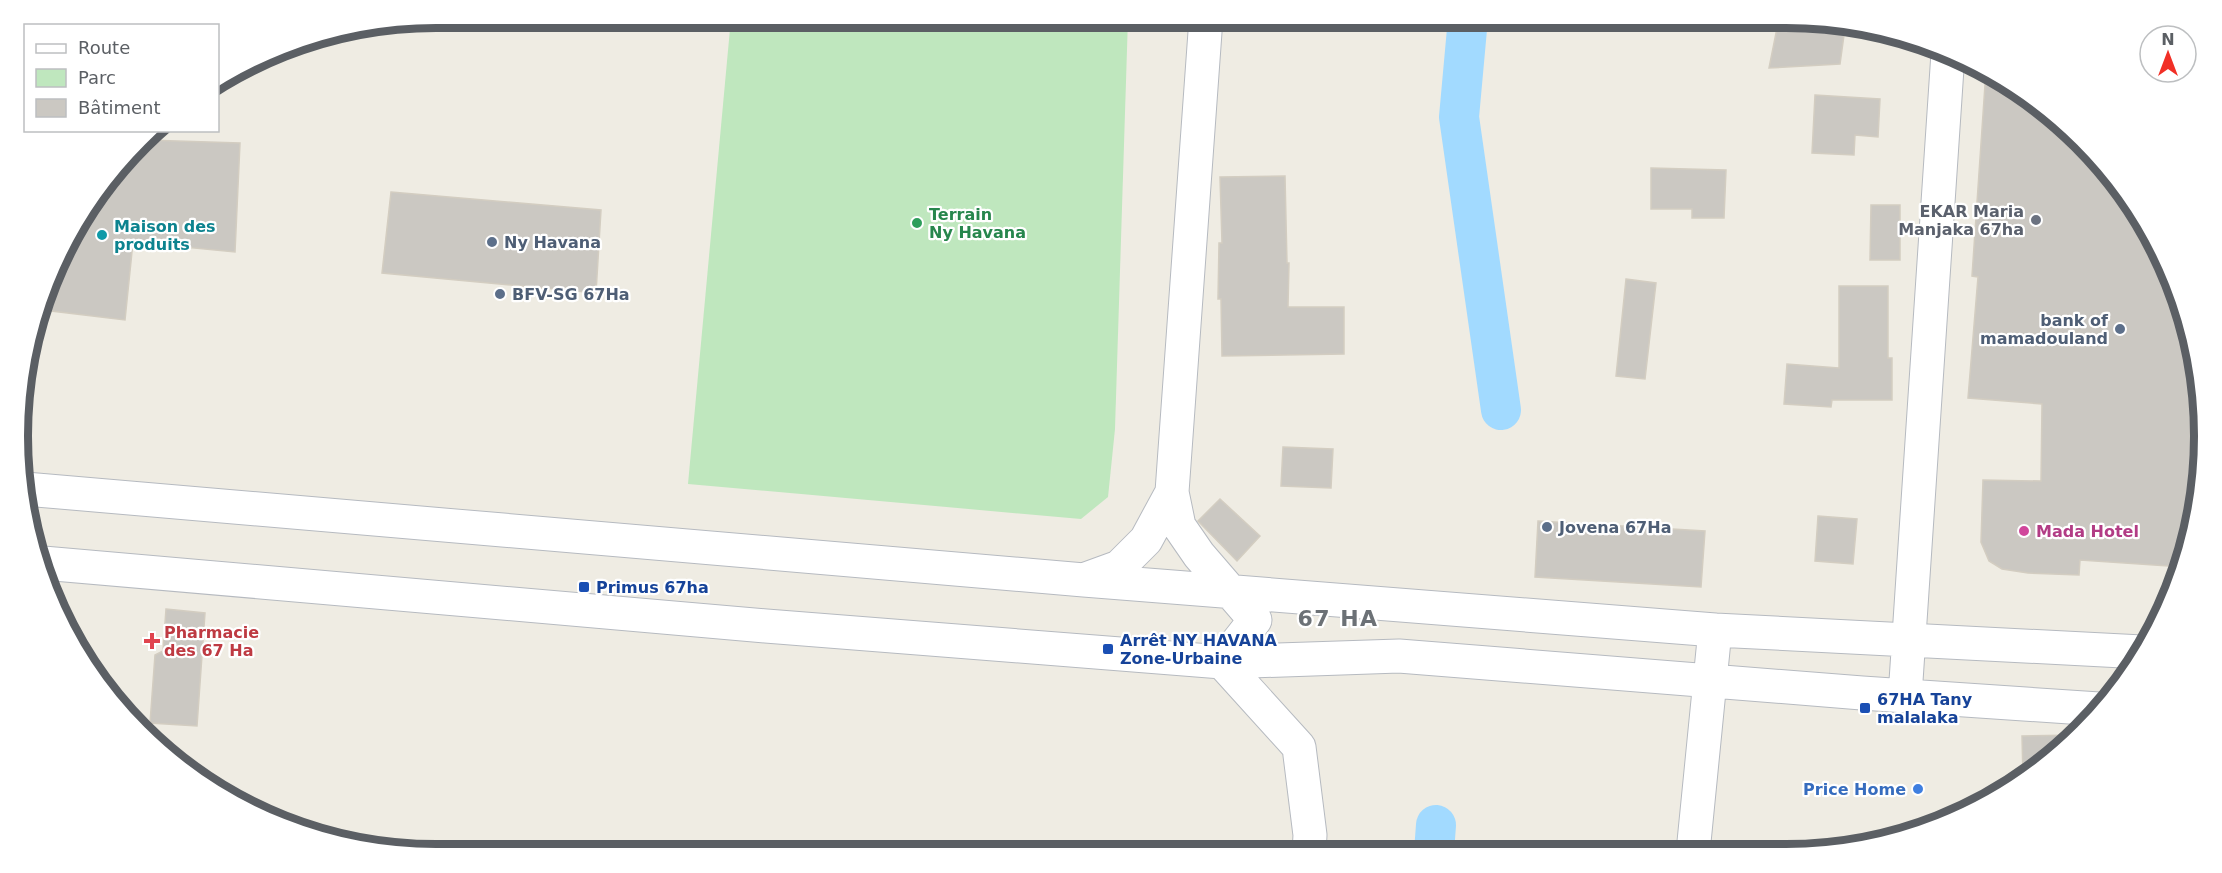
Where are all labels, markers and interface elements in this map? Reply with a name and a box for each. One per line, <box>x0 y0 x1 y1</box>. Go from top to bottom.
legend <box>24 24 219 132</box>
north arrow <box>2138 24 2198 84</box>
text: N <box>2161 30 2175 49</box>
text: Route <box>78 37 130 58</box>
text: Parc <box>78 67 116 88</box>
text: Bâtiment <box>78 97 161 118</box>
place label: EKAR Maria Manjaka 67ha <box>1898 202 2024 239</box>
place label: Terrain Ny Havana <box>929 205 1026 242</box>
marker: EKAR Maria Manjaka 67ha <box>2029 213 2043 227</box>
marker: Terrain Ny Havana <box>910 216 924 230</box>
place label: Maison des produits <box>114 217 216 254</box>
marker: Maison des produits <box>95 228 109 242</box>
place label: Ny Havana <box>504 233 601 252</box>
marker: Ny Havana <box>485 235 499 249</box>
place label: BFV-SG 67Ha <box>512 285 630 304</box>
marker: BFV-SG 67Ha <box>493 287 507 301</box>
place label: bank of mamadouland <box>1980 311 2109 348</box>
marker: bank of mamadouland <box>2113 322 2127 336</box>
place label: Jovena 67Ha <box>1558 518 1671 537</box>
marker: Jovena 67Ha <box>1540 520 1554 534</box>
place label: Mada Hotel <box>2036 522 2139 541</box>
marker: Mada Hotel <box>2017 524 2031 538</box>
place label: Primus 67ha <box>596 578 709 597</box>
marker: Primus 67ha <box>577 580 591 594</box>
district label: 67 HA <box>1297 606 1379 631</box>
place label: Pharmacie des 67 Ha <box>164 623 259 660</box>
place label: Arrêt NY HAVANA Zone-Urbaine <box>1120 631 1278 668</box>
marker: Pharmacie des 67 Ha <box>145 634 159 648</box>
marker: Arrêt NY HAVANA Zone-Urbaine <box>1101 642 1115 656</box>
place label: 67HA Tany malalaka <box>1877 690 1973 727</box>
marker: 67HA Tany malalaka <box>1858 701 1872 715</box>
place label: Price Home <box>1803 780 1906 799</box>
marker: Price Home <box>1911 782 1925 796</box>

